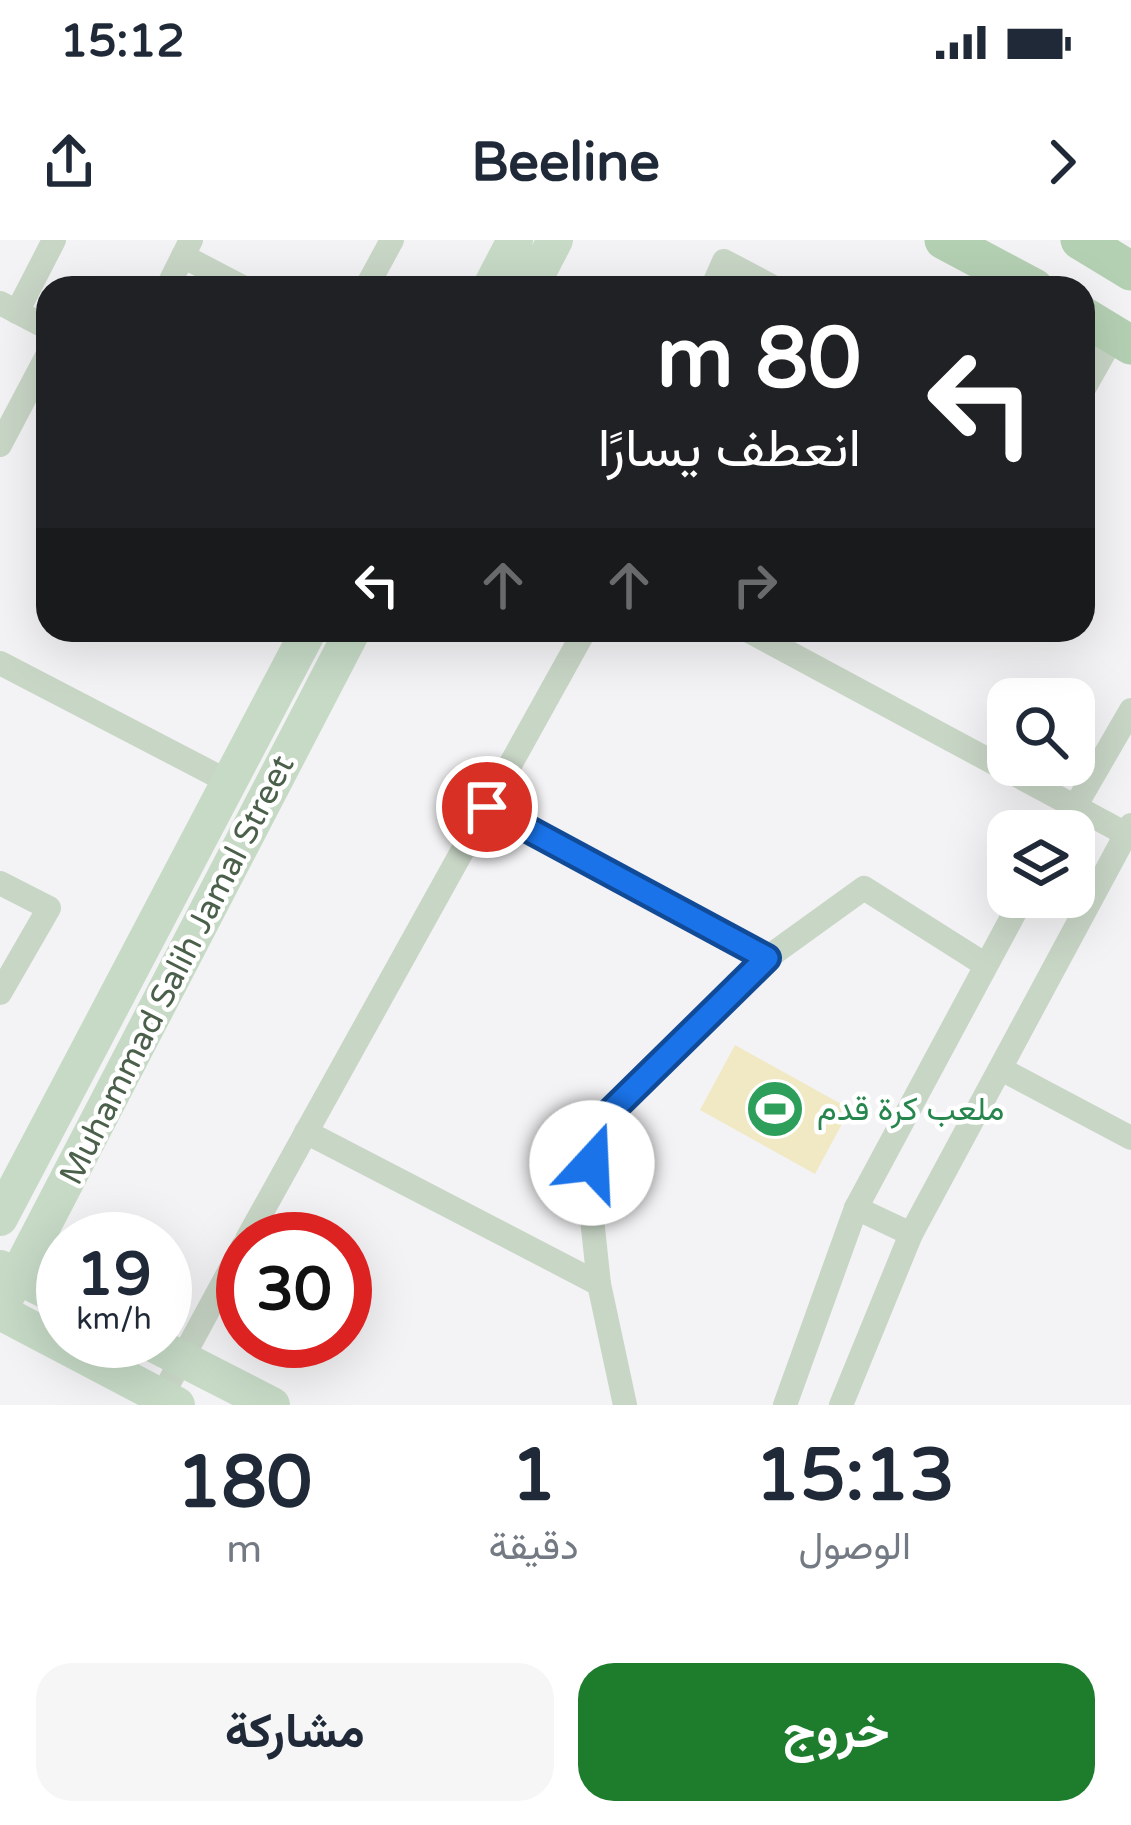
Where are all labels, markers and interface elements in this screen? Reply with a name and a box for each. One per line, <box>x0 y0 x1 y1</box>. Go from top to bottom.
text: 15:12 <box>60 15 185 69</box>
icon: share <box>36 129 102 195</box>
icon: forward <box>1029 129 1095 195</box>
text: Beeline <box>471 130 660 195</box>
text: 80 m <box>657 309 861 410</box>
icon: left <box>903 324 1059 480</box>
text: انعطف يسارًا <box>598 416 861 481</box>
icon: left <box>344 552 410 618</box>
icon: ahead <box>470 552 536 618</box>
icon: ahead <box>596 552 662 618</box>
icon: right <box>722 552 788 618</box>
map controls <box>987 678 1095 918</box>
button: search <box>987 678 1095 786</box>
street label: Muhammad Salih Jamal Street <box>51 749 303 1191</box>
pin <box>436 756 538 858</box>
icon: arrive <box>454 774 520 840</box>
button: layers <box>987 810 1095 918</box>
sports icon: ملعب كرة قدم <box>744 1078 806 1140</box>
place label: ملعب كرة قدم <box>817 1090 1004 1130</box>
position arrow <box>529 1100 655 1226</box>
speed limit sign: 30 <box>216 1212 372 1368</box>
text: 19 <box>76 1239 152 1311</box>
text: km/h <box>76 1301 152 1338</box>
text: 1 <box>511 1433 556 1520</box>
text: 15:13 <box>755 1433 955 1520</box>
text: 180 <box>176 1440 312 1527</box>
text: دقيقة <box>488 1523 579 1570</box>
text: الوصول <box>799 1523 911 1570</box>
text: m <box>226 1526 262 1573</box>
button: مشاركة <box>36 1663 554 1801</box>
button: خروج <box>578 1663 1095 1801</box>

